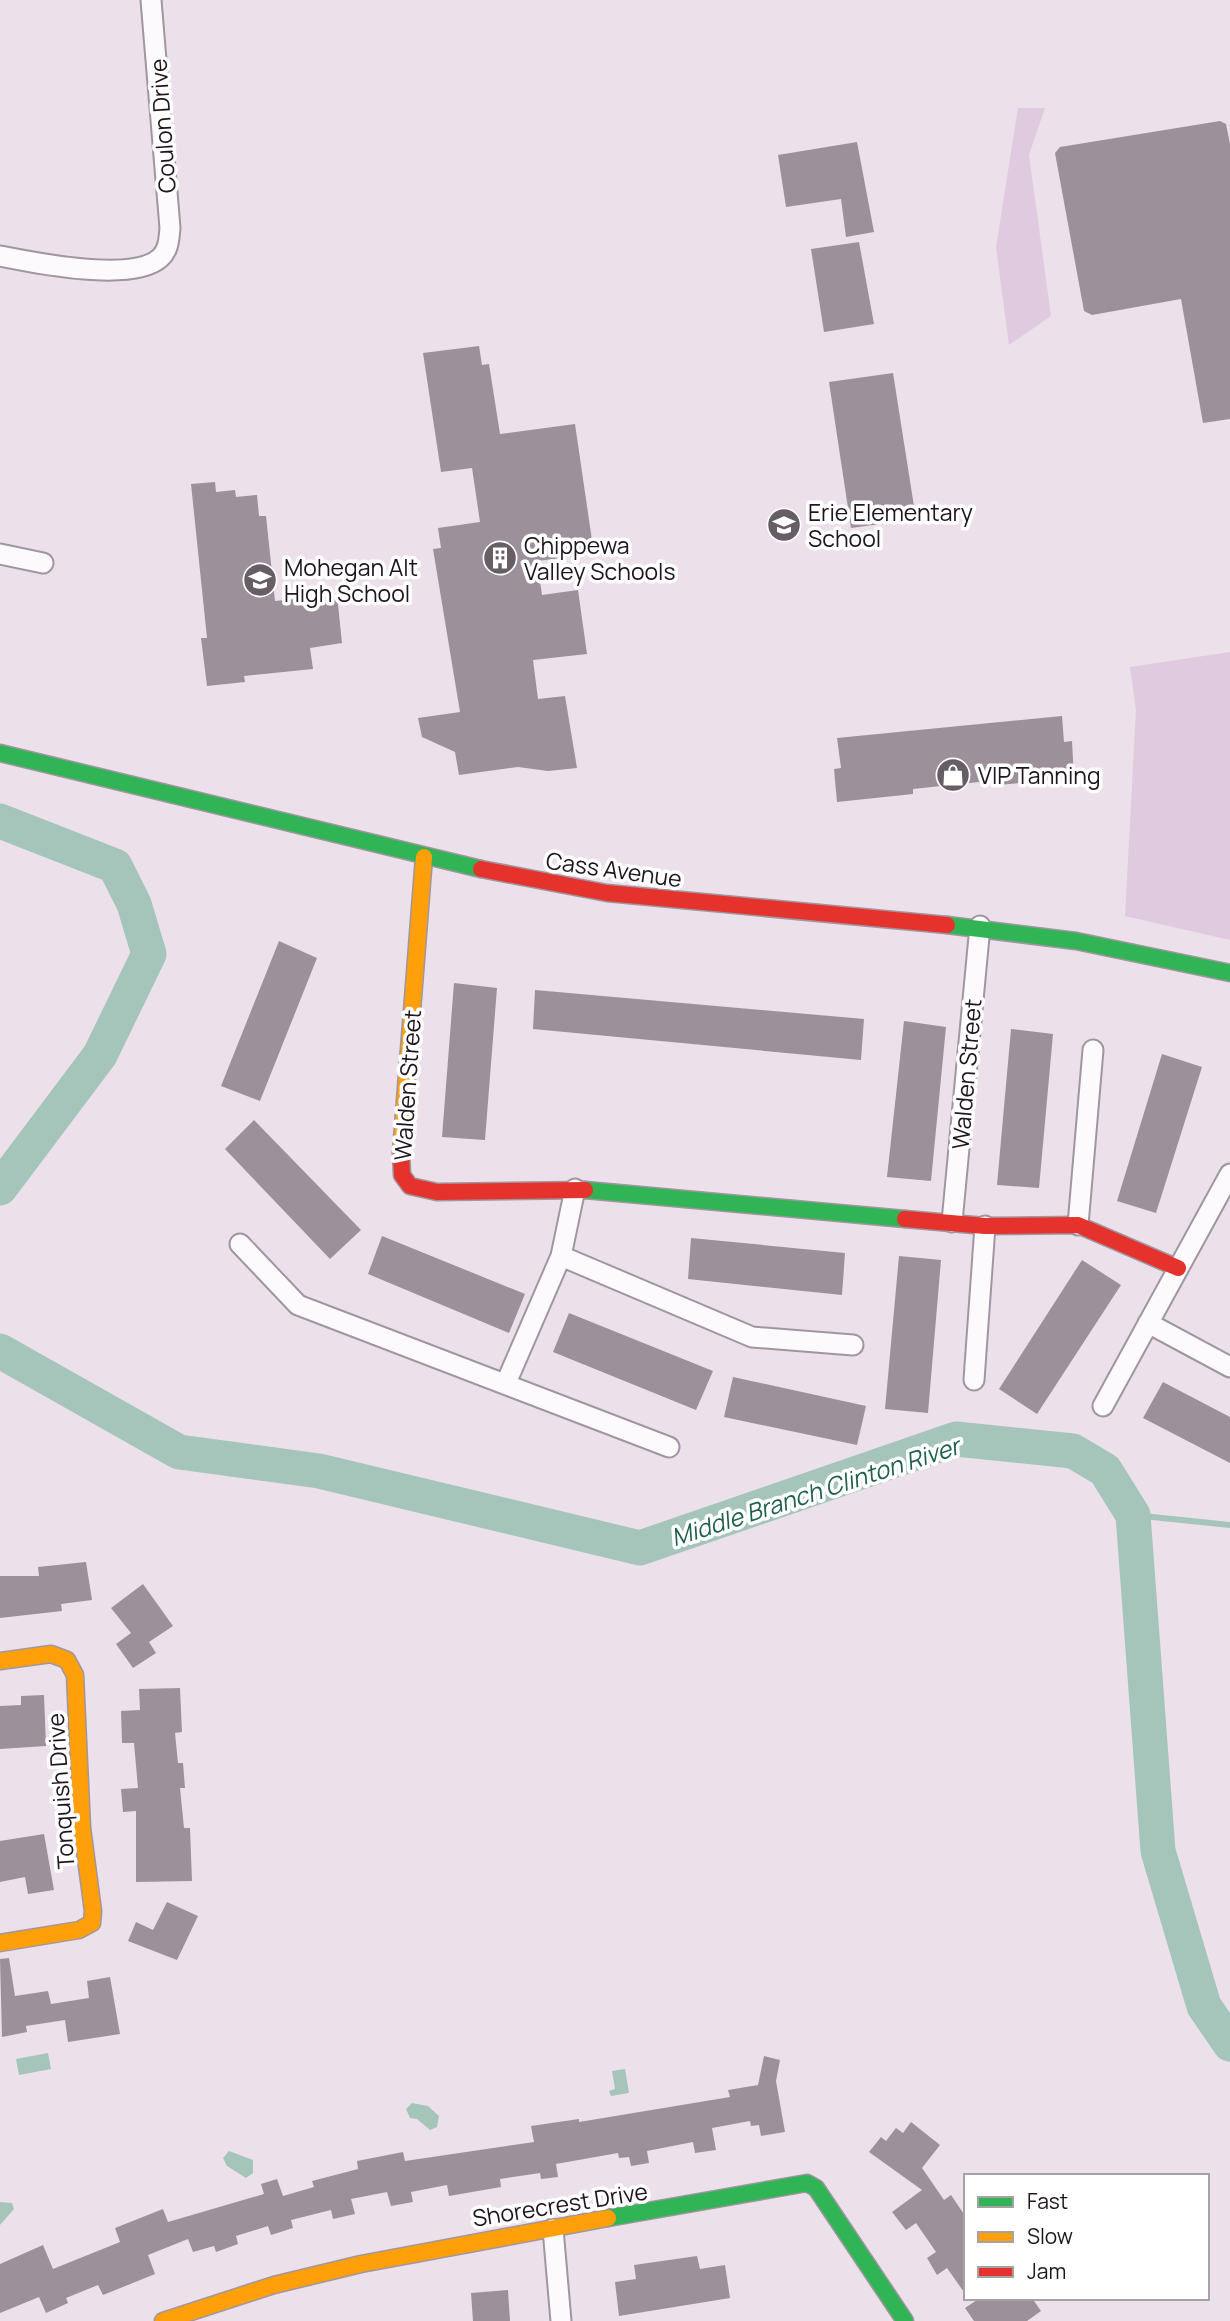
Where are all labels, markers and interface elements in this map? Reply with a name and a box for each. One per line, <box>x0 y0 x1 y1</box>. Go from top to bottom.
street label: Coulon Drive <box>141 58 183 194</box>
place label: Erie Elementary School <box>808 496 973 554</box>
school or university icon: Erie Elementary School <box>765 506 803 544</box>
place label: Chippewa Valley Schools <box>524 529 676 587</box>
building icon: Chippewa Valley Schools <box>481 539 519 577</box>
place label: Mohegan Alt High School <box>284 551 418 609</box>
school or university icon: Mohegan Alt High School <box>241 561 279 599</box>
shop icon: VIP Tanning <box>934 756 972 794</box>
place label: VIP Tanning <box>978 759 1101 791</box>
street label: Cass Avenue <box>544 844 684 894</box>
street label: Walden Street <box>943 997 989 1151</box>
street label: Walden Street <box>386 1008 428 1162</box>
water label: Middle Branch Clinton River <box>667 1428 967 1553</box>
street label: Tonquish Drive <box>39 1712 81 1870</box>
street label: Shorecrest Drive <box>470 2174 650 2234</box>
legend <box>964 2174 1209 2300</box>
text: Fast <box>1027 2187 1068 2215</box>
text: Slow <box>1027 2222 1073 2250</box>
text: Jam <box>1027 2257 1066 2285</box>

